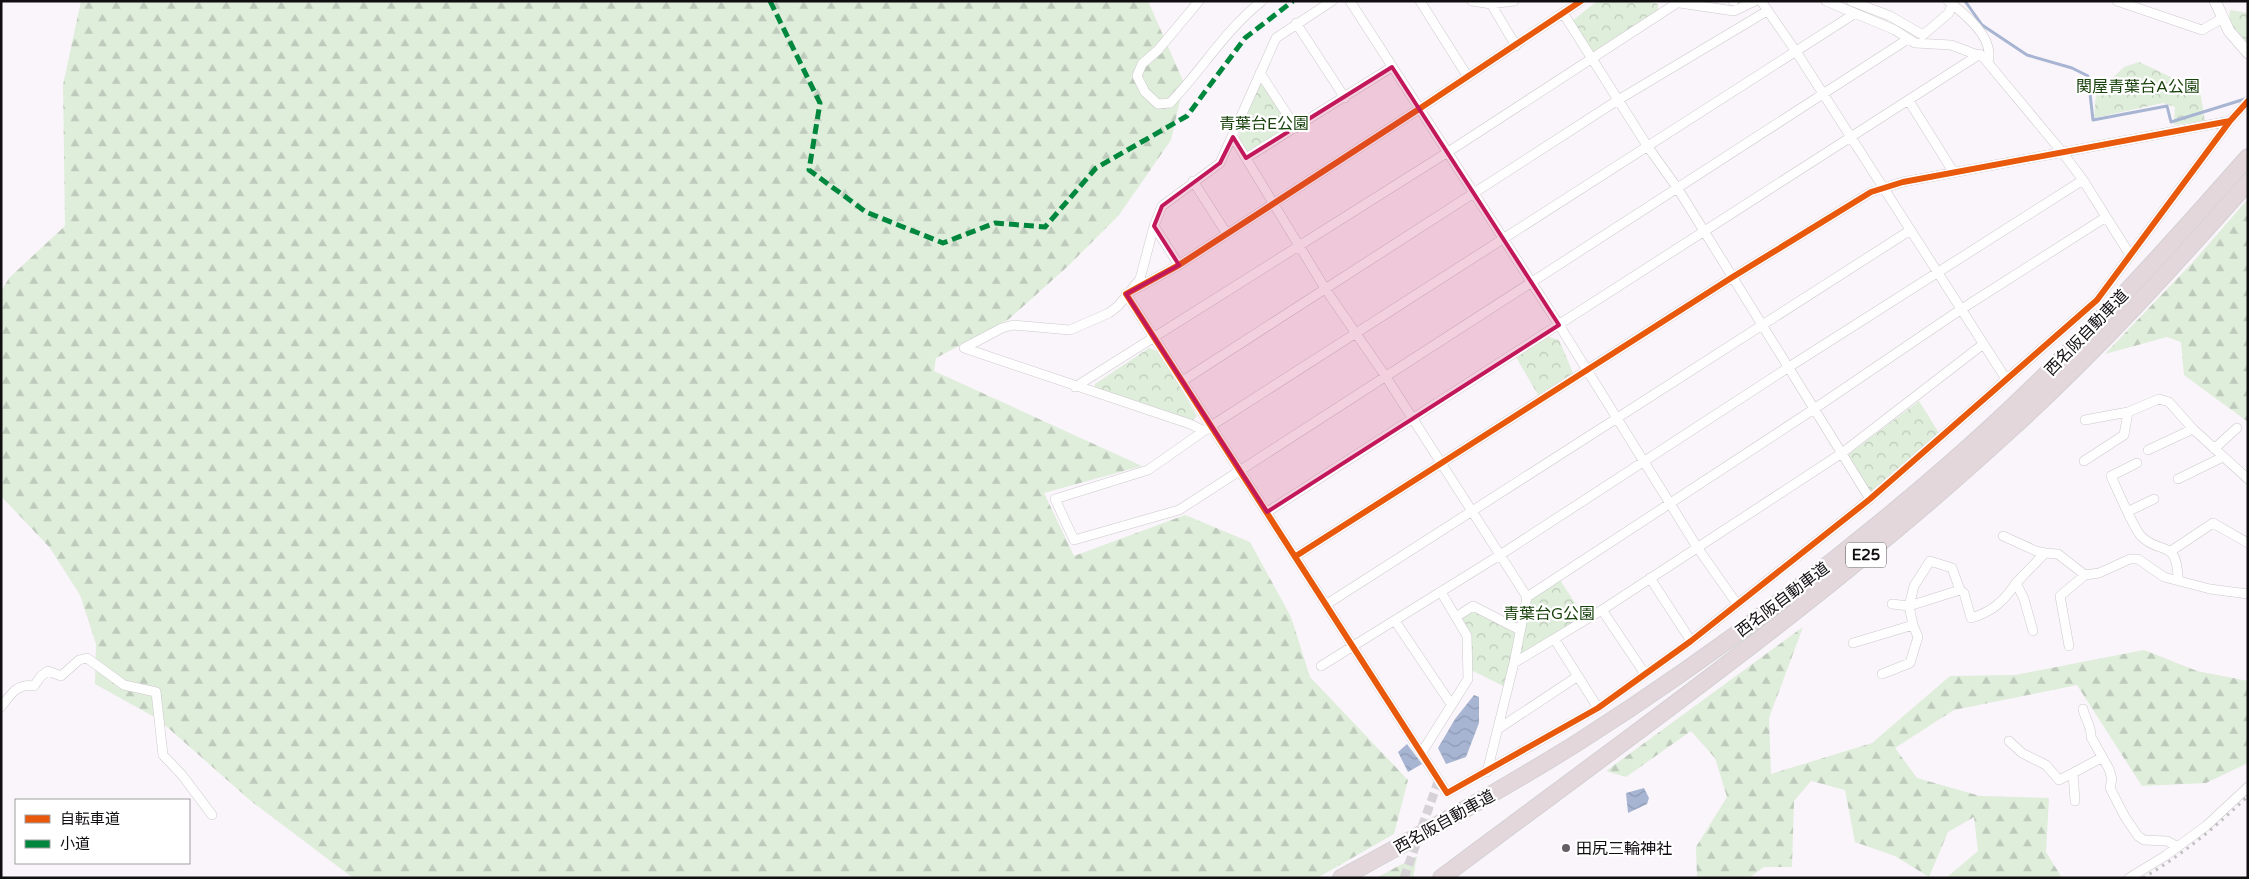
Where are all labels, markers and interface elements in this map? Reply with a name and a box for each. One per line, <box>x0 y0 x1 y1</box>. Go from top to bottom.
park label: 関屋青葉台A公園 <box>2076 77 2200 97</box>
park label: 青葉台E公園 <box>1219 114 1309 134</box>
street label: 西名阪自動車道 <box>2041 285 2133 380</box>
road number: E25 <box>1846 542 1886 568</box>
street label: 西名阪自動車道 <box>1732 558 1833 641</box>
park label: 青葉台G公園 <box>1503 604 1595 624</box>
street label: 西名阪自動車道 <box>1391 786 1498 858</box>
legend <box>15 799 190 864</box>
text: 自転車道 <box>60 810 120 828</box>
text: 小道 <box>60 835 90 853</box>
place label: 田尻三輪神社 <box>1576 839 1672 859</box>
marker: 田尻三輪神社 <box>1560 842 1572 854</box>

